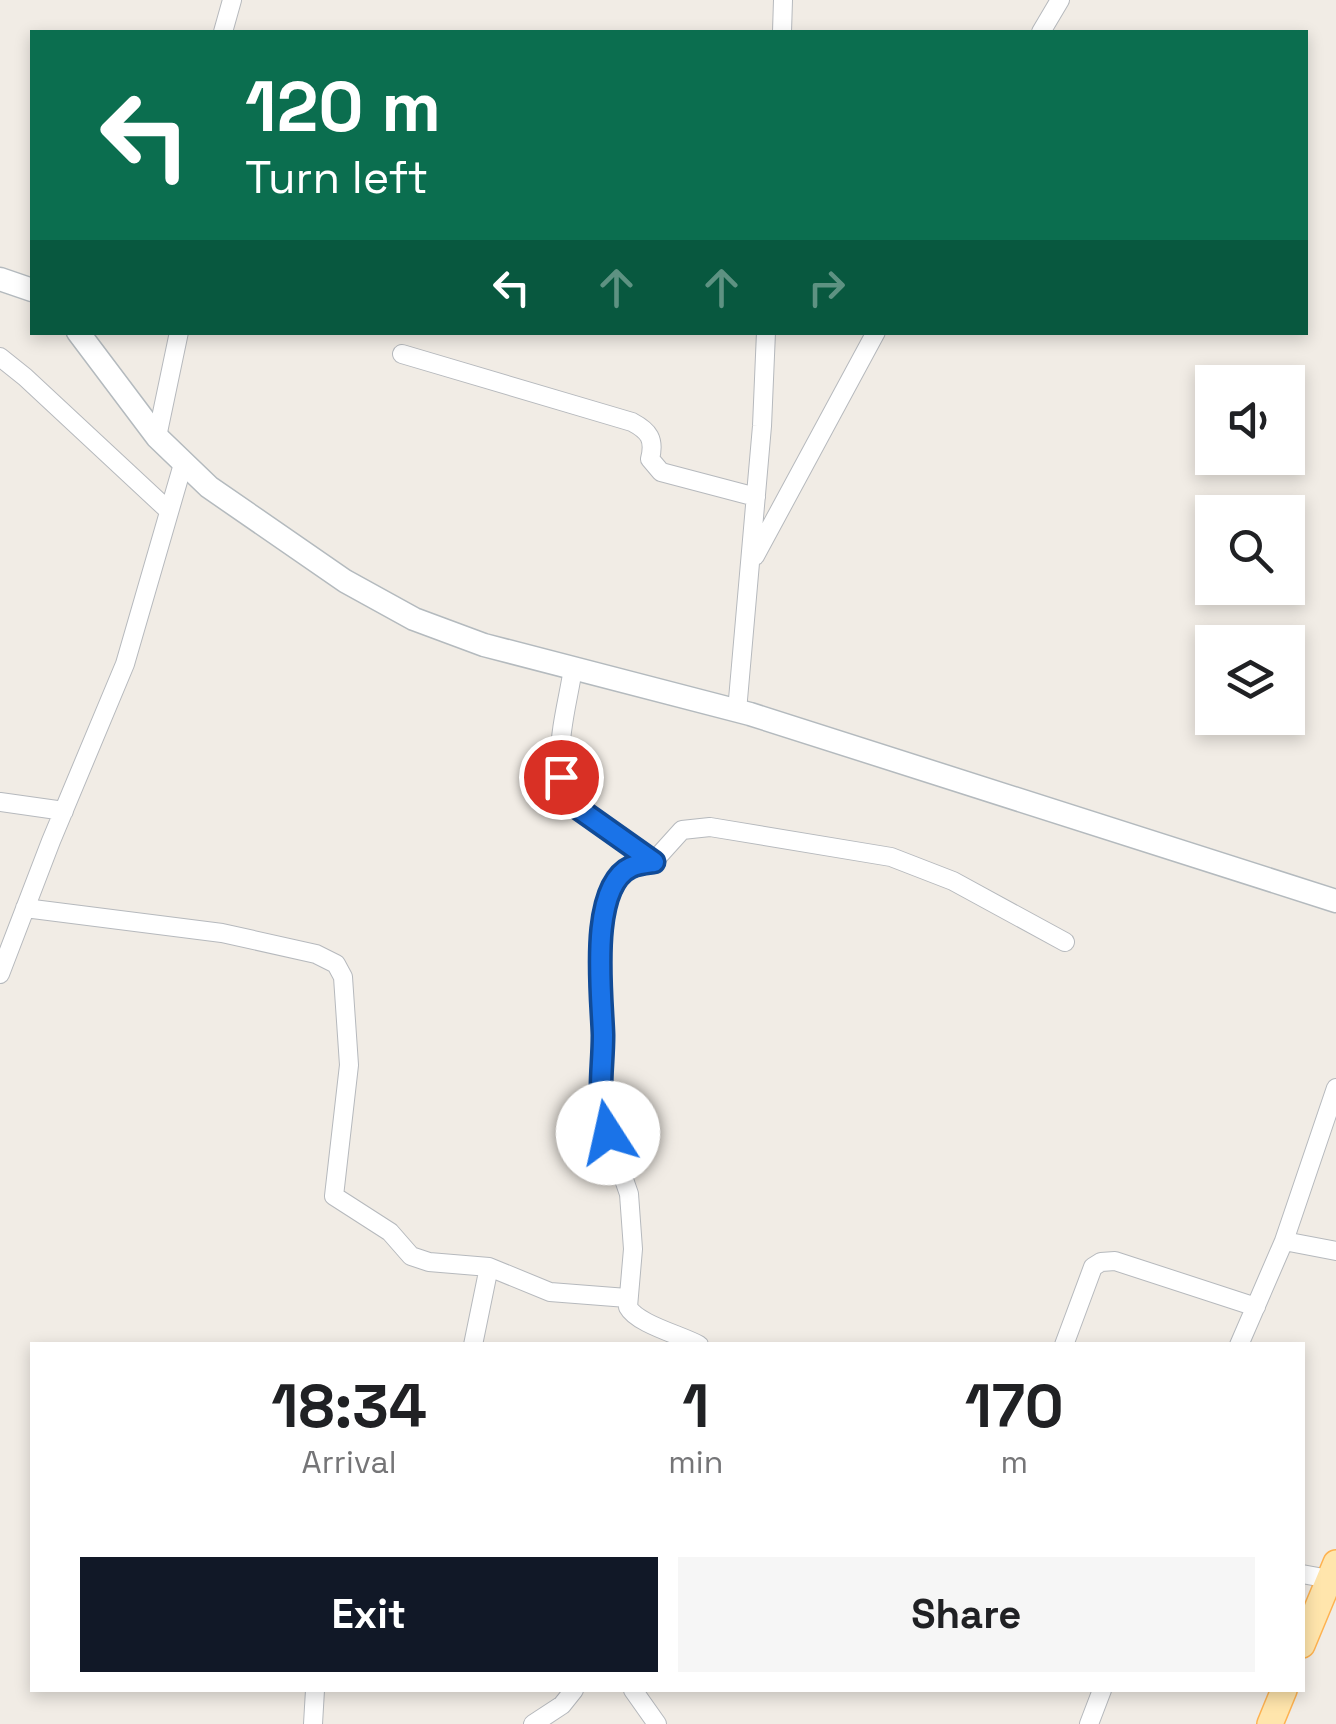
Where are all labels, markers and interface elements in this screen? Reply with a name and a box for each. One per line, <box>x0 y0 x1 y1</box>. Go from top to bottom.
text: 120 m <box>245 62 441 151</box>
icon: left <box>80 70 210 200</box>
text: Turn left <box>245 149 428 206</box>
icon: left <box>484 260 539 315</box>
icon: ahead <box>589 260 644 315</box>
icon: ahead <box>694 260 749 315</box>
icon: right <box>799 260 854 315</box>
map controls <box>1195 365 1305 735</box>
button: sound <box>1195 365 1305 475</box>
button: search <box>1195 495 1305 605</box>
button: layers <box>1195 625 1305 735</box>
pin <box>519 735 604 820</box>
icon: arrive <box>534 750 589 805</box>
position arrow <box>556 1081 660 1185</box>
text: 18:34 <box>271 1368 427 1445</box>
text: 1 <box>682 1368 709 1445</box>
text: 170 <box>965 1368 1064 1445</box>
text: Arrival <box>302 1442 397 1482</box>
text: min <box>668 1442 723 1482</box>
text: m <box>1000 1442 1028 1482</box>
button: Exit <box>80 1557 658 1672</box>
button: Share <box>678 1557 1255 1672</box>

